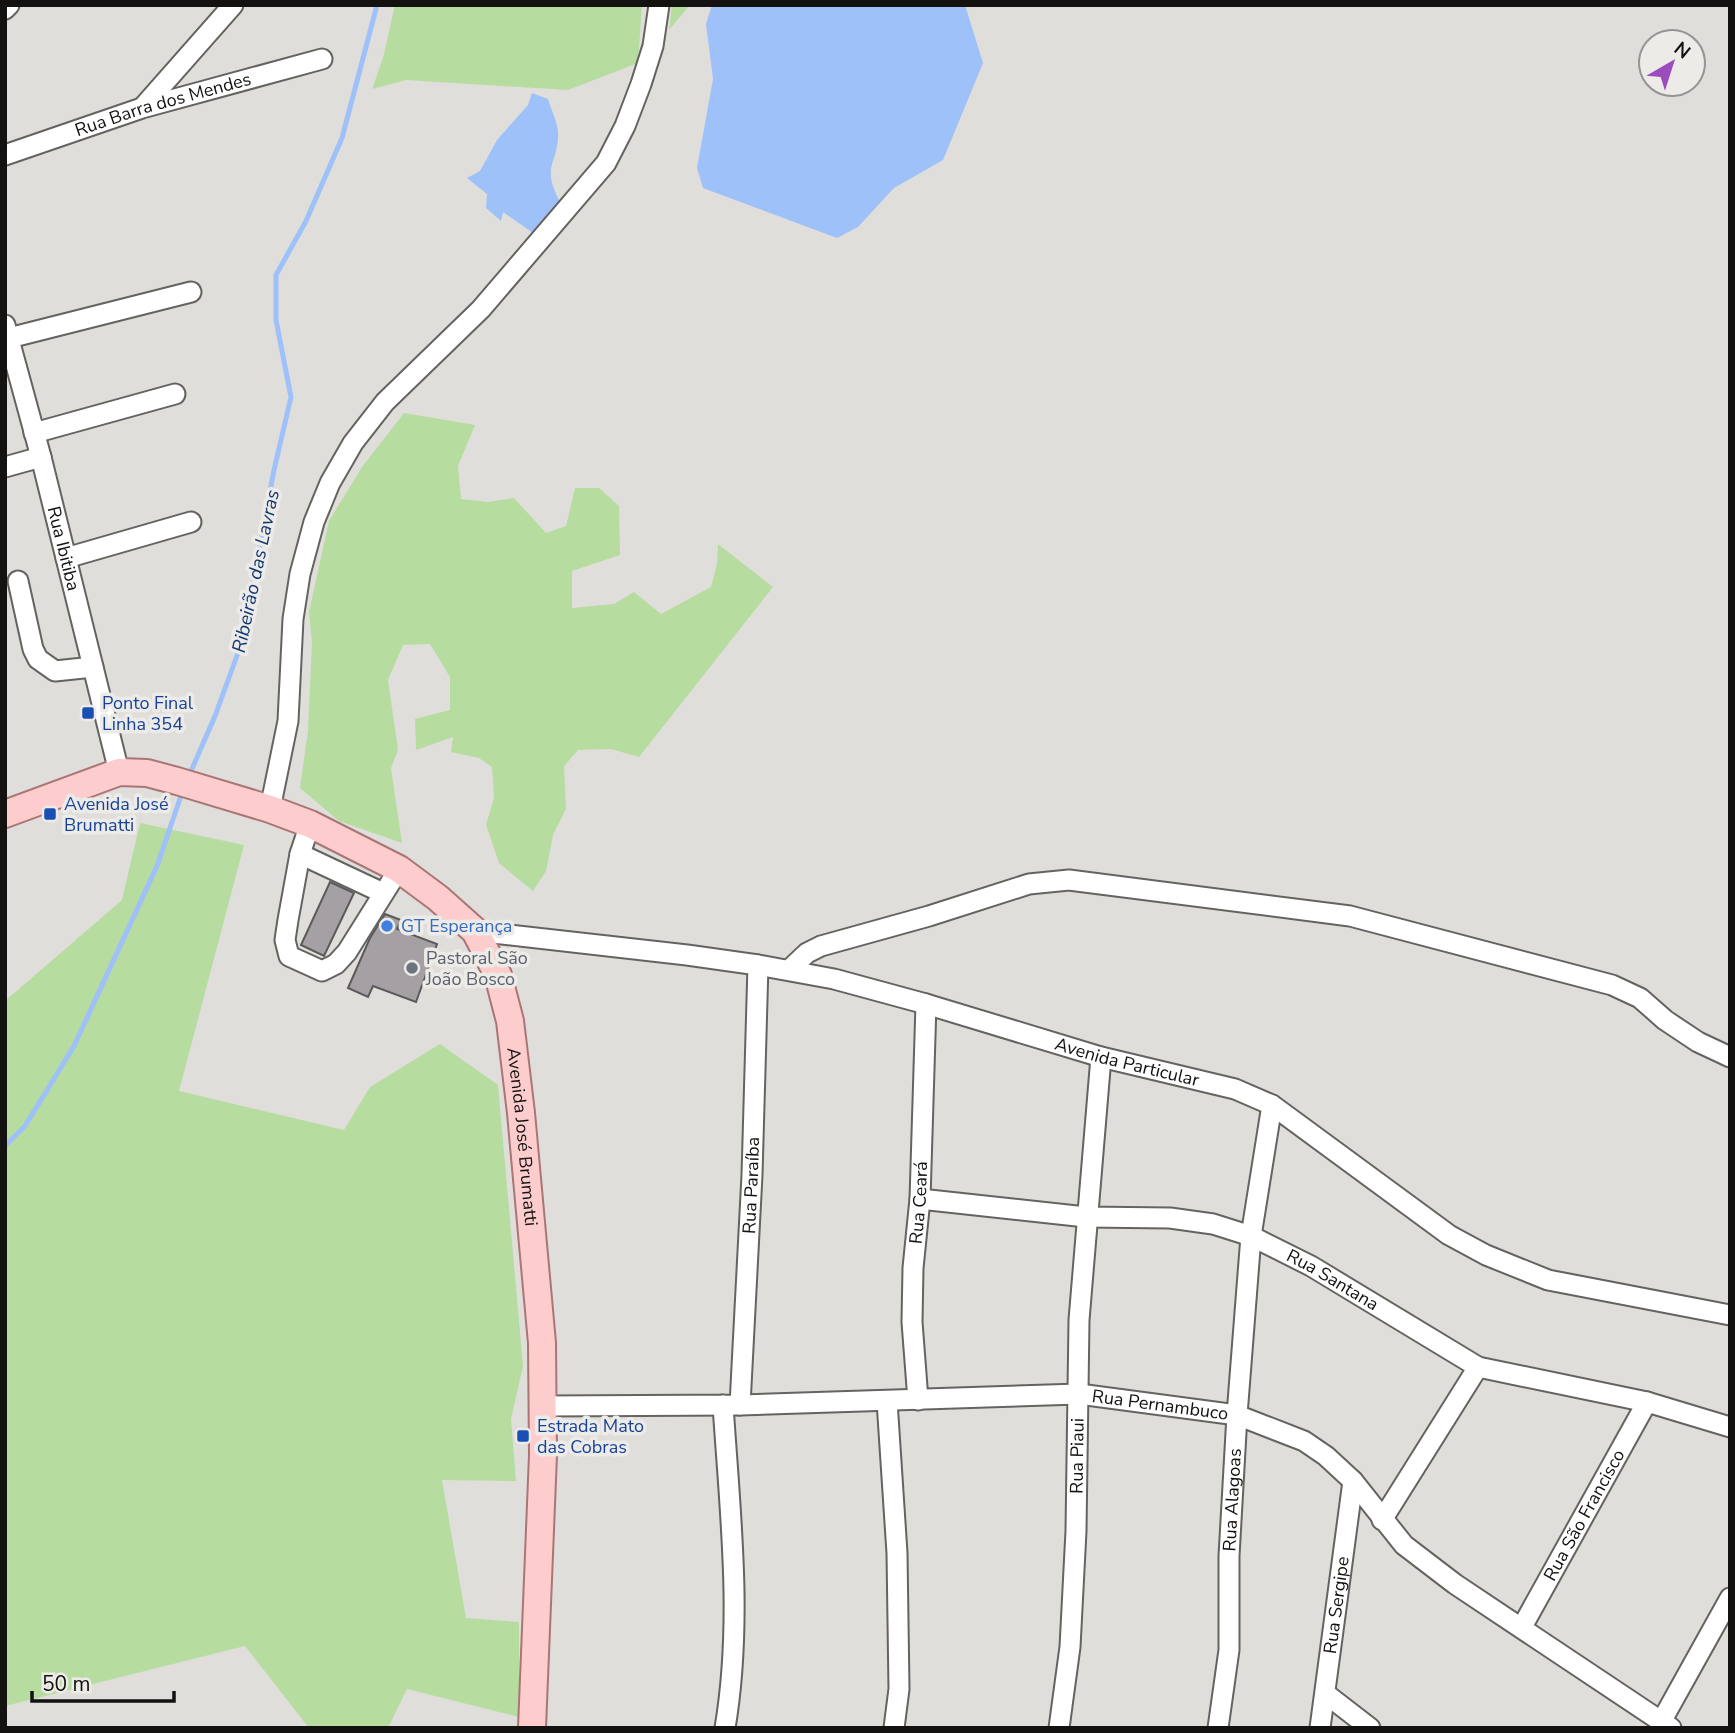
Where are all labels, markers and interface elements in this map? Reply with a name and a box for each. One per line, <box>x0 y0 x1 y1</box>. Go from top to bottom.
north arrow <box>1637 28 1707 98</box>
text: N <box>1668 36 1696 65</box>
street label: Rua Barra dos Mendes <box>72 67 254 142</box>
water label: Ribeirão das Lavras <box>226 487 286 655</box>
street label: Rua Ibitiba <box>42 504 86 593</box>
place label: Ponto Final Linha 354 <box>102 691 194 736</box>
marker: Ponto Final Linha 354 <box>80 705 96 721</box>
place label: Avenida José Brumatti <box>64 792 169 837</box>
marker: Avenida José Brumatti <box>42 806 58 822</box>
place label: GT Esperança <box>401 914 512 938</box>
marker: GT Esperança <box>379 918 395 934</box>
place label: Pastoral São João Bosco <box>425 946 528 991</box>
marker: Pastoral São João Bosco <box>404 960 420 976</box>
street label: Avenida Particular <box>1052 1032 1202 1092</box>
street label: Avenida José Brumatti <box>501 1046 543 1227</box>
street label: Rua Paraíba <box>737 1136 765 1234</box>
street label: Rua Ceará <box>904 1161 933 1245</box>
street label: Rua Santana <box>1283 1244 1383 1316</box>
street label: Rua Pernambuco <box>1090 1384 1230 1426</box>
place label: Estrada Mato das Cobras <box>537 1414 644 1459</box>
street label: Rua Piaui <box>1065 1418 1090 1494</box>
marker: Estrada Mato das Cobras <box>515 1428 531 1444</box>
street label: Rua São Francisco <box>1538 1445 1630 1585</box>
street label: Rua Alagoas <box>1217 1448 1247 1552</box>
street label: Rua Sergipe <box>1318 1555 1355 1655</box>
scale bar <box>32 1660 173 1704</box>
text: 50 m <box>42 1670 91 1698</box>

